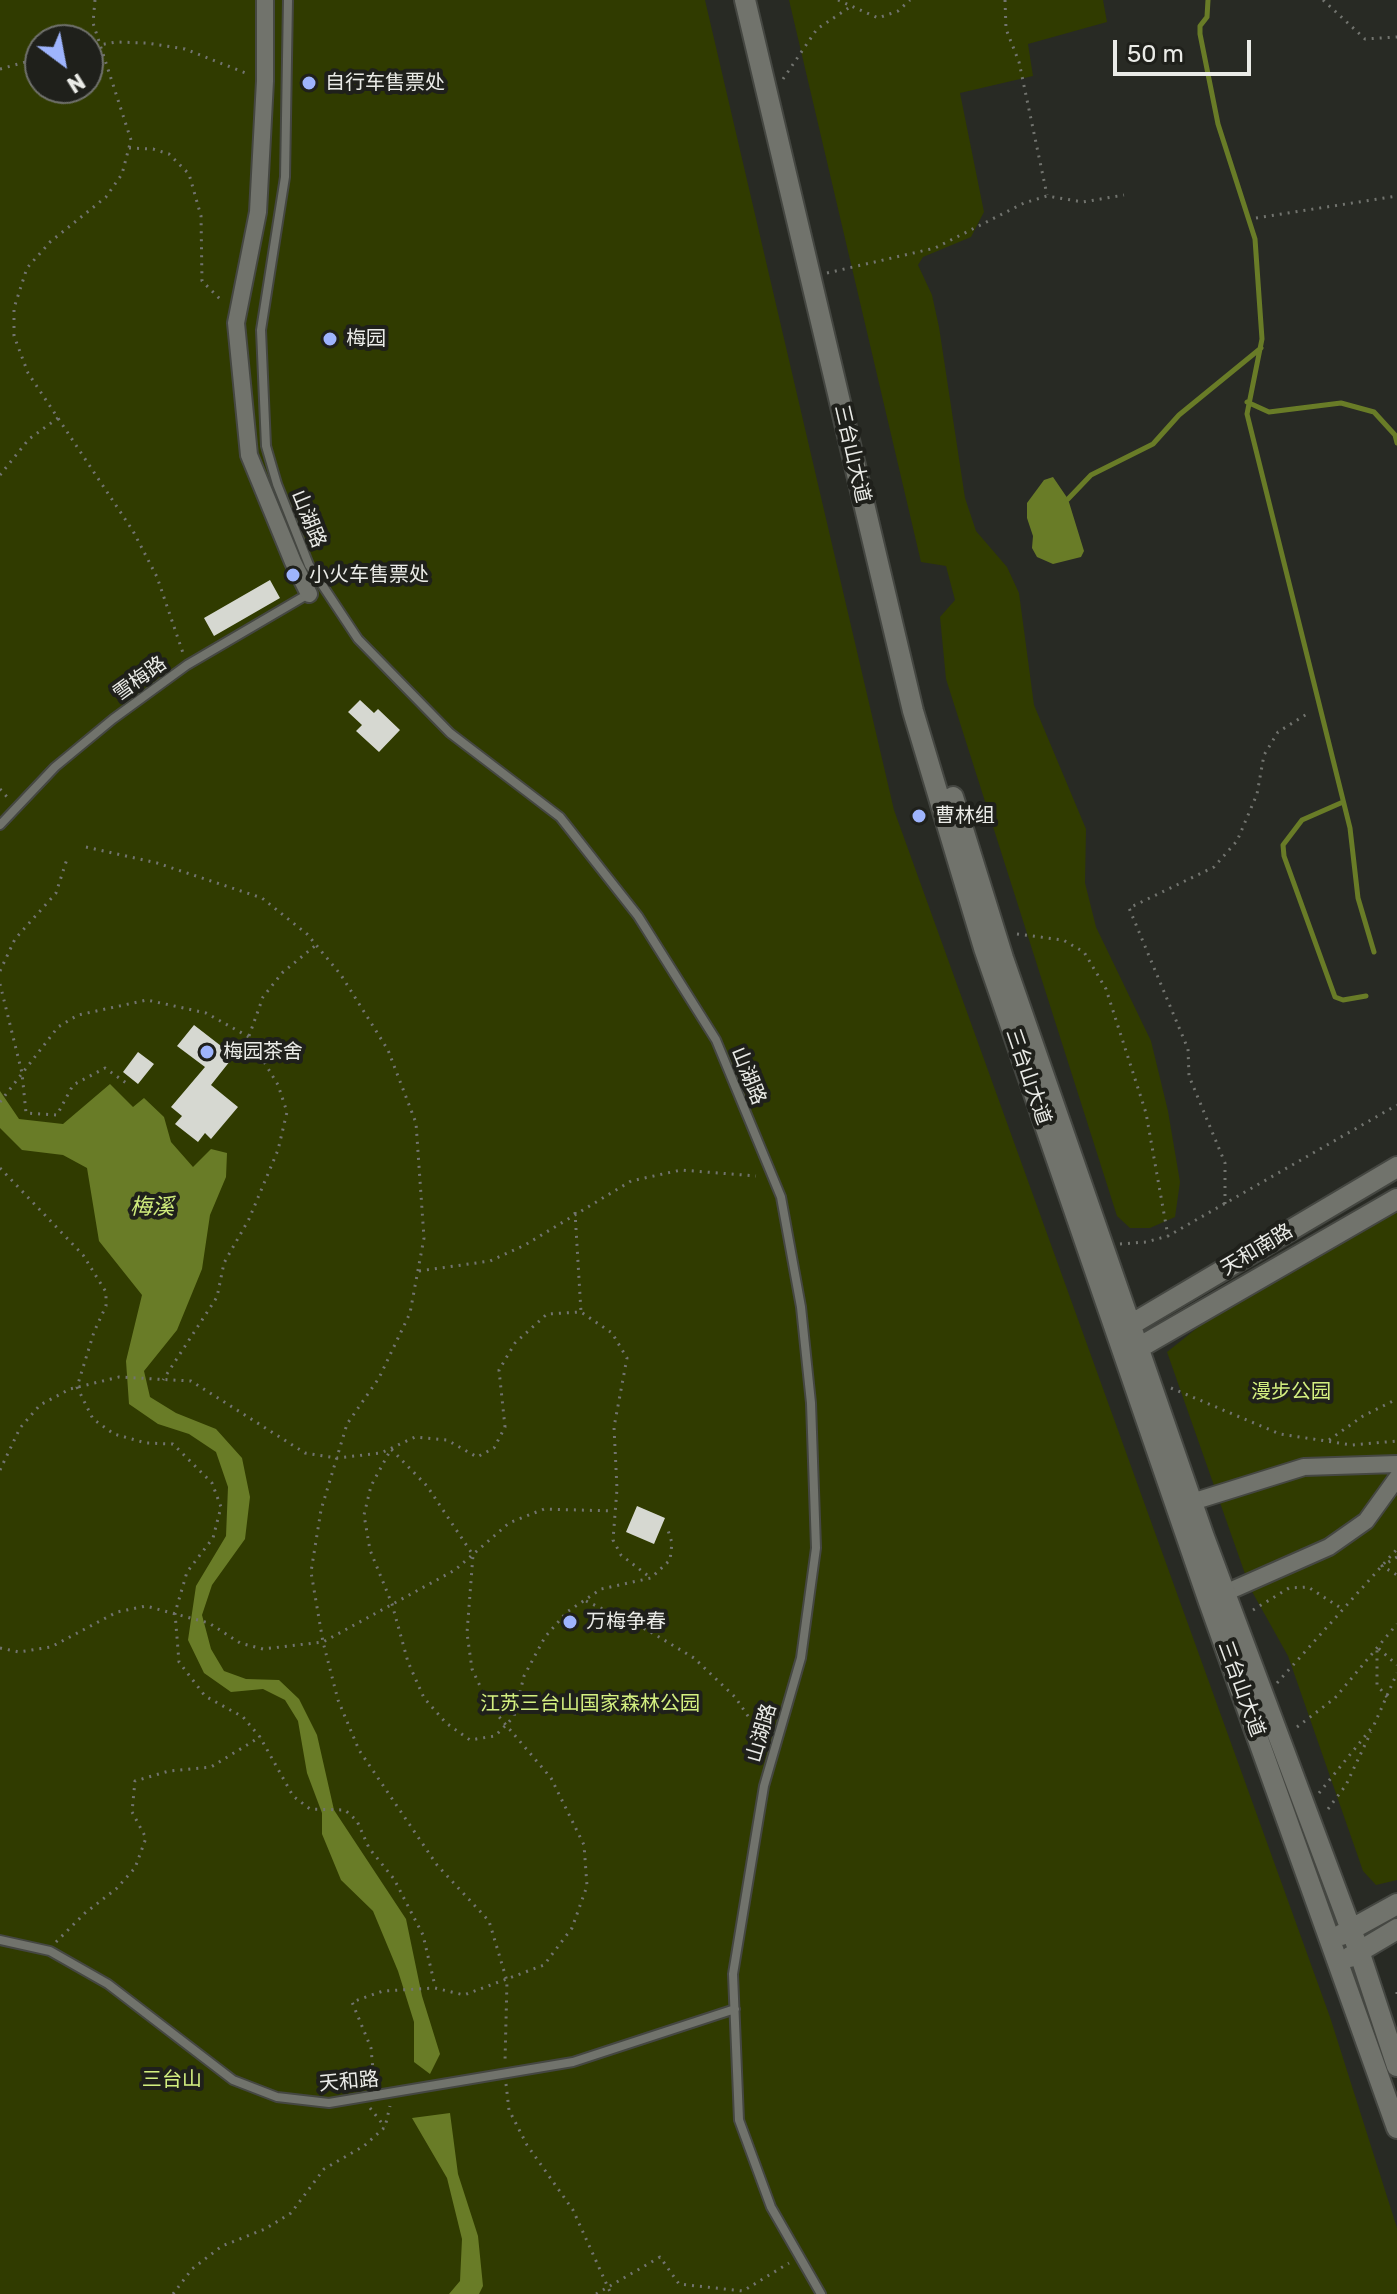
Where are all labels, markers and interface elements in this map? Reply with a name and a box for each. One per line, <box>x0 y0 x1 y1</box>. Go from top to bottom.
north arrow <box>24 24 104 104</box>
scale bar <box>1117 24 1255 74</box>
text: 50 m <box>1127 40 1184 68</box>
text: N <box>62 67 90 99</box>
place label: 自行车售票处 <box>325 71 445 95</box>
marker: 自行车售票处 <box>300 74 318 92</box>
place label: 梅园 <box>346 327 386 351</box>
marker: 梅园 <box>321 330 339 348</box>
street label: 三台山大道 <box>829 403 875 505</box>
street label: 山湖路 <box>286 487 330 551</box>
place label: 小火车售票处 <box>309 563 429 587</box>
marker: 小火车售票处 <box>284 566 302 584</box>
street label: 雪梅路 <box>109 652 171 706</box>
place label: 曹林组 <box>935 804 995 828</box>
marker: 曹林组 <box>910 807 928 825</box>
street label: 三台山大道 <box>1000 1026 1056 1128</box>
place label: 梅园茶舍 <box>223 1040 303 1064</box>
marker: 梅园茶舍 <box>198 1043 216 1061</box>
street label: 山湖路 <box>726 1044 770 1108</box>
water label: 梅溪 <box>130 1195 174 1221</box>
street label: 天和南路 <box>1217 1219 1297 1281</box>
park label: 漫步公园 <box>1251 1380 1331 1404</box>
place label: 万梅争春 <box>586 1610 666 1634</box>
marker: 万梅争春 <box>561 1613 579 1631</box>
street label: 三台山大道 <box>1213 1638 1269 1740</box>
park label: 江苏三台山国家森林公园 <box>480 1692 700 1716</box>
street label: 山湖路 <box>742 1701 782 1765</box>
street label: 天和路 <box>318 2067 380 2097</box>
park label: 三台山 <box>142 2068 202 2092</box>

